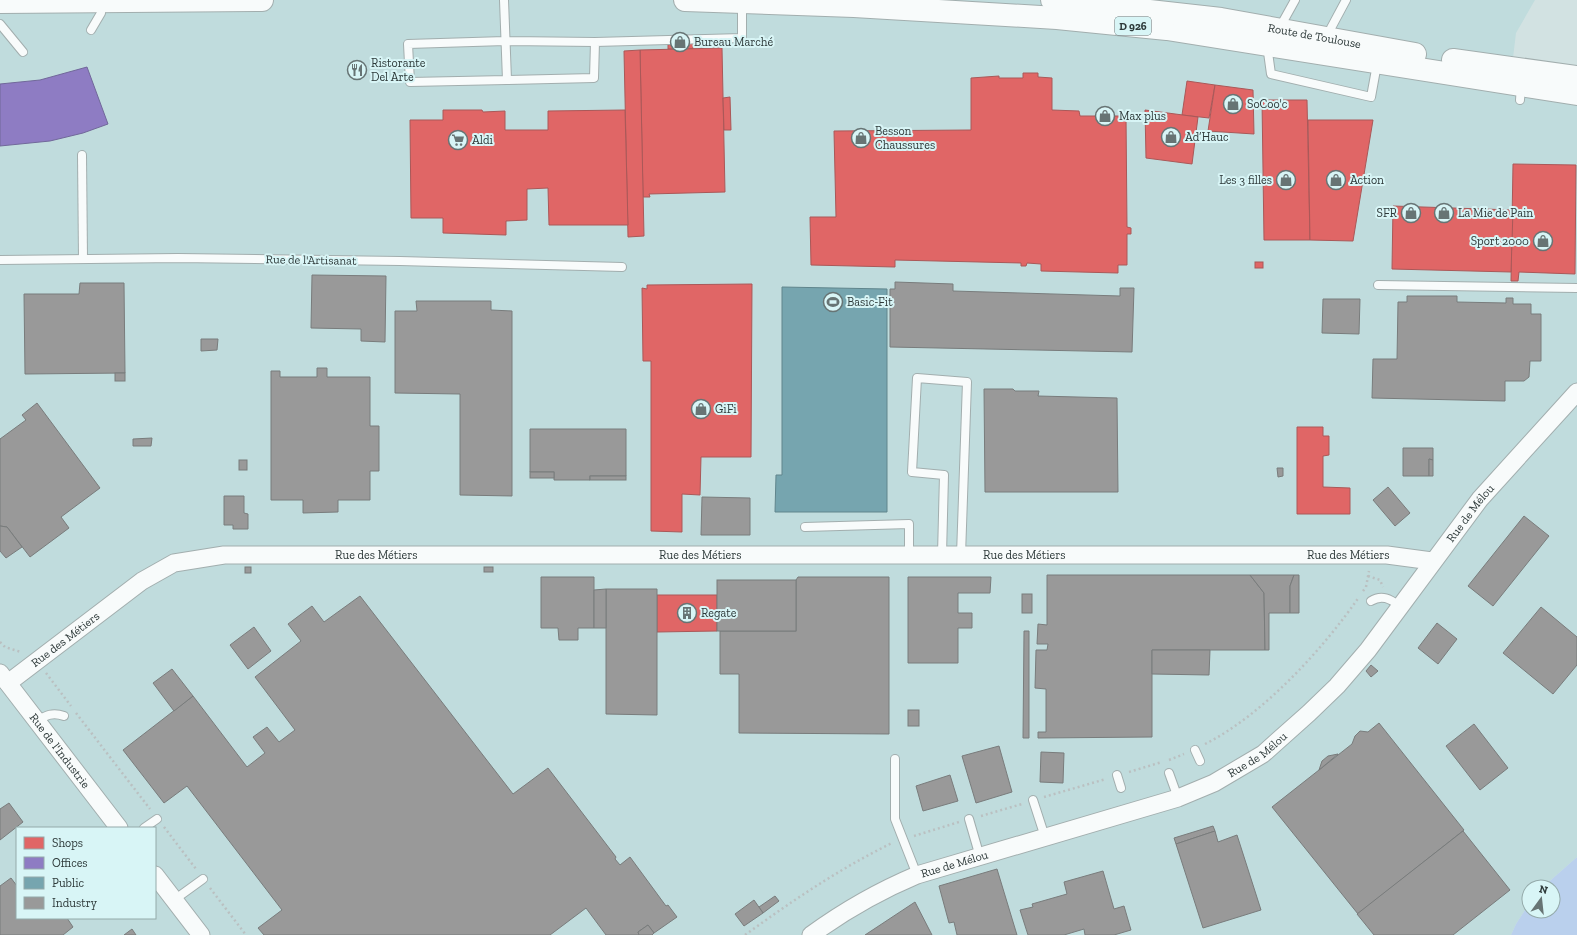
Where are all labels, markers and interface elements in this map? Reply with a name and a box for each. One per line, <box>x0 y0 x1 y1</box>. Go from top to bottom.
road number: D 926 <box>1115 17 1151 35</box>
street label: Route de Toulouse <box>1267 21 1362 51</box>
shop icon: Bureau Marché <box>669 31 691 53</box>
place label: Bureau Marché <box>694 35 773 49</box>
place label: Ristorante Del Arte <box>371 56 426 84</box>
restaurant icon: Ristorante Del Arte <box>346 59 368 81</box>
shop icon: SoCoo'c <box>1222 93 1244 115</box>
place label: SoCoo'c <box>1247 97 1288 111</box>
shop icon: Max plus <box>1094 105 1116 127</box>
place label: Max plus <box>1119 109 1166 123</box>
place label: Besson Chaussures <box>875 124 935 152</box>
shop icon: Ad’Hauc <box>1160 126 1182 148</box>
shop icon: Besson Chaussures <box>850 127 872 149</box>
supermarket icon: Aldi <box>447 129 469 151</box>
place label: Ad’Hauc <box>1185 130 1229 144</box>
place label: Aldi <box>472 133 494 147</box>
shop icon: Les 3 filles <box>1275 169 1297 191</box>
shop icon: Action <box>1325 169 1347 191</box>
place label: Les 3 filles <box>1219 173 1272 187</box>
place label: Action <box>1350 173 1384 187</box>
shop icon: SFR <box>1400 202 1422 224</box>
shop icon: La Mie de Pain <box>1433 202 1455 224</box>
place label: SFR <box>1377 206 1398 220</box>
place label: La Mie de Pain <box>1458 206 1533 220</box>
shop icon: Sport 2000 <box>1532 230 1554 252</box>
place label: Sport 2000 <box>1471 234 1529 248</box>
street label: Rue de l'Artisanat <box>265 252 357 268</box>
sports icon: Basic-Fit <box>822 291 844 313</box>
place label: Basic-Fit <box>847 295 893 309</box>
shop icon: GiFi <box>690 398 712 420</box>
place label: GiFi <box>715 402 737 416</box>
street label: Rue de Mélou <box>1443 481 1497 545</box>
street label: Rue des Métiers <box>335 548 417 562</box>
street label: Rue des Métiers <box>659 548 741 562</box>
street label: Rue des Métiers <box>983 548 1065 562</box>
street label: Rue des Métiers <box>1307 548 1389 562</box>
building icon: Regate <box>676 602 698 624</box>
place label: Regate <box>701 606 737 620</box>
street label: Rue des Métiers <box>28 609 102 670</box>
street label: Rue de l'Industrie <box>26 710 93 791</box>
street label: Rue de Mélou <box>1225 729 1290 780</box>
legend <box>16 827 156 919</box>
text: Shops <box>52 836 83 850</box>
street label: Rue de Mélou <box>919 847 990 881</box>
text: Offices <box>52 856 88 870</box>
text: Public <box>52 876 85 890</box>
north arrow <box>1521 879 1561 919</box>
text: N <box>1538 882 1550 897</box>
text: Industry <box>52 896 98 910</box>

